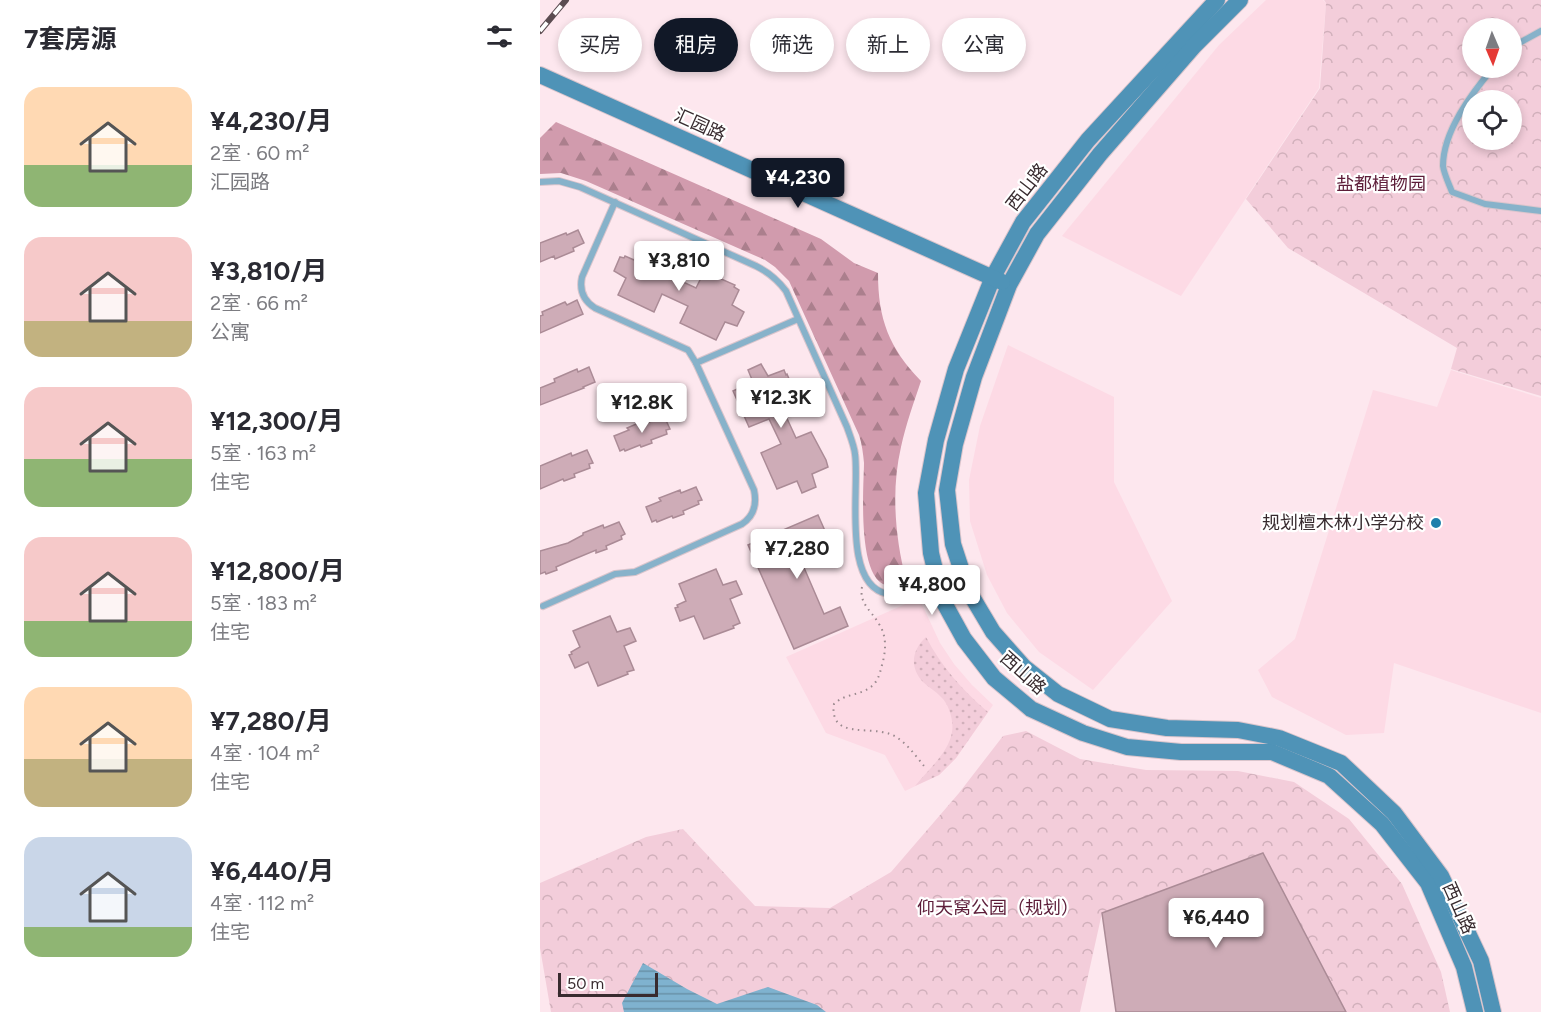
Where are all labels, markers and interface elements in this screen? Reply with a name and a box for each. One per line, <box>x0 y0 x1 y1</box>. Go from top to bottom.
chip: 买房 <box>558 18 642 72</box>
chip: 租房 <box>654 18 738 72</box>
chip: 筛选 <box>750 18 834 72</box>
chip: 新上 <box>846 18 930 72</box>
chip: 公寓 <box>942 18 1026 72</box>
north arrow <box>1462 18 1522 78</box>
map controls <box>1462 18 1522 150</box>
icon: filters <box>483 20 516 53</box>
text: 7套房源 <box>24 23 116 55</box>
button: locate <box>1462 90 1522 150</box>
street label: 汇园路 <box>671 104 729 146</box>
text: ¥4,230/月 <box>210 105 332 137</box>
icon: home <box>72 111 144 183</box>
text: 2室 · 60 m² <box>210 141 309 165</box>
pin: ¥4,230 <box>749 158 847 209</box>
street label: 西山路 <box>1002 159 1052 215</box>
text: ¥4,230 <box>765 165 831 189</box>
text: 汇园路 <box>210 170 270 194</box>
park label: 盐都植物园 <box>1336 173 1426 195</box>
pin: ¥3,810 <box>630 241 728 292</box>
text: ¥3,810 <box>648 248 710 272</box>
text: ¥3,810/月 <box>210 255 328 287</box>
icon: home <box>72 261 144 333</box>
text: 2室 · 66 m² <box>210 291 308 315</box>
text: 公寓 <box>210 320 250 344</box>
pin: ¥12.3K <box>732 378 830 429</box>
pin: ¥12.8K <box>593 383 691 434</box>
text: ¥12.3K <box>750 385 812 409</box>
text: ¥12.8K <box>611 390 673 414</box>
text: ¥12,300/月 <box>210 405 344 437</box>
icon: home <box>72 411 144 483</box>
text: 5室 · 163 m² <box>210 441 316 465</box>
text: 住宅 <box>210 470 250 494</box>
place label: 规划檀木林小学分校 <box>1262 512 1424 534</box>
marker: 规划檀木林小学分校 <box>1429 516 1443 530</box>
pin: ¥7,280 <box>748 529 846 580</box>
text: ¥7,280 <box>765 536 829 560</box>
text: ¥12,800/月 <box>210 555 345 587</box>
icon: home <box>72 561 144 633</box>
pin: ¥4,800 <box>883 565 981 616</box>
text: ¥4,800 <box>898 572 966 596</box>
text: 5室 · 183 m² <box>210 591 317 615</box>
text: 住宅 <box>210 620 250 644</box>
street label: 西山路 <box>996 647 1050 699</box>
text: ¥7,280/月 <box>210 705 332 737</box>
icon: home <box>72 711 144 783</box>
text: 4室 · 104 m² <box>210 741 320 765</box>
text: 住宅 <box>210 770 250 794</box>
text: ¥6,440/月 <box>210 855 334 887</box>
icon: home <box>72 861 144 933</box>
street label: 西山路 <box>1438 879 1480 937</box>
text: 4室 · 112 m² <box>210 891 314 915</box>
park label: 仰天窝公园（规划） <box>917 897 1079 919</box>
pin: ¥6,440 <box>1167 898 1265 949</box>
text: ¥6,440 <box>1183 905 1249 929</box>
text: 住宅 <box>210 920 250 944</box>
scale bar <box>558 970 658 998</box>
text: 50 m <box>567 974 604 993</box>

